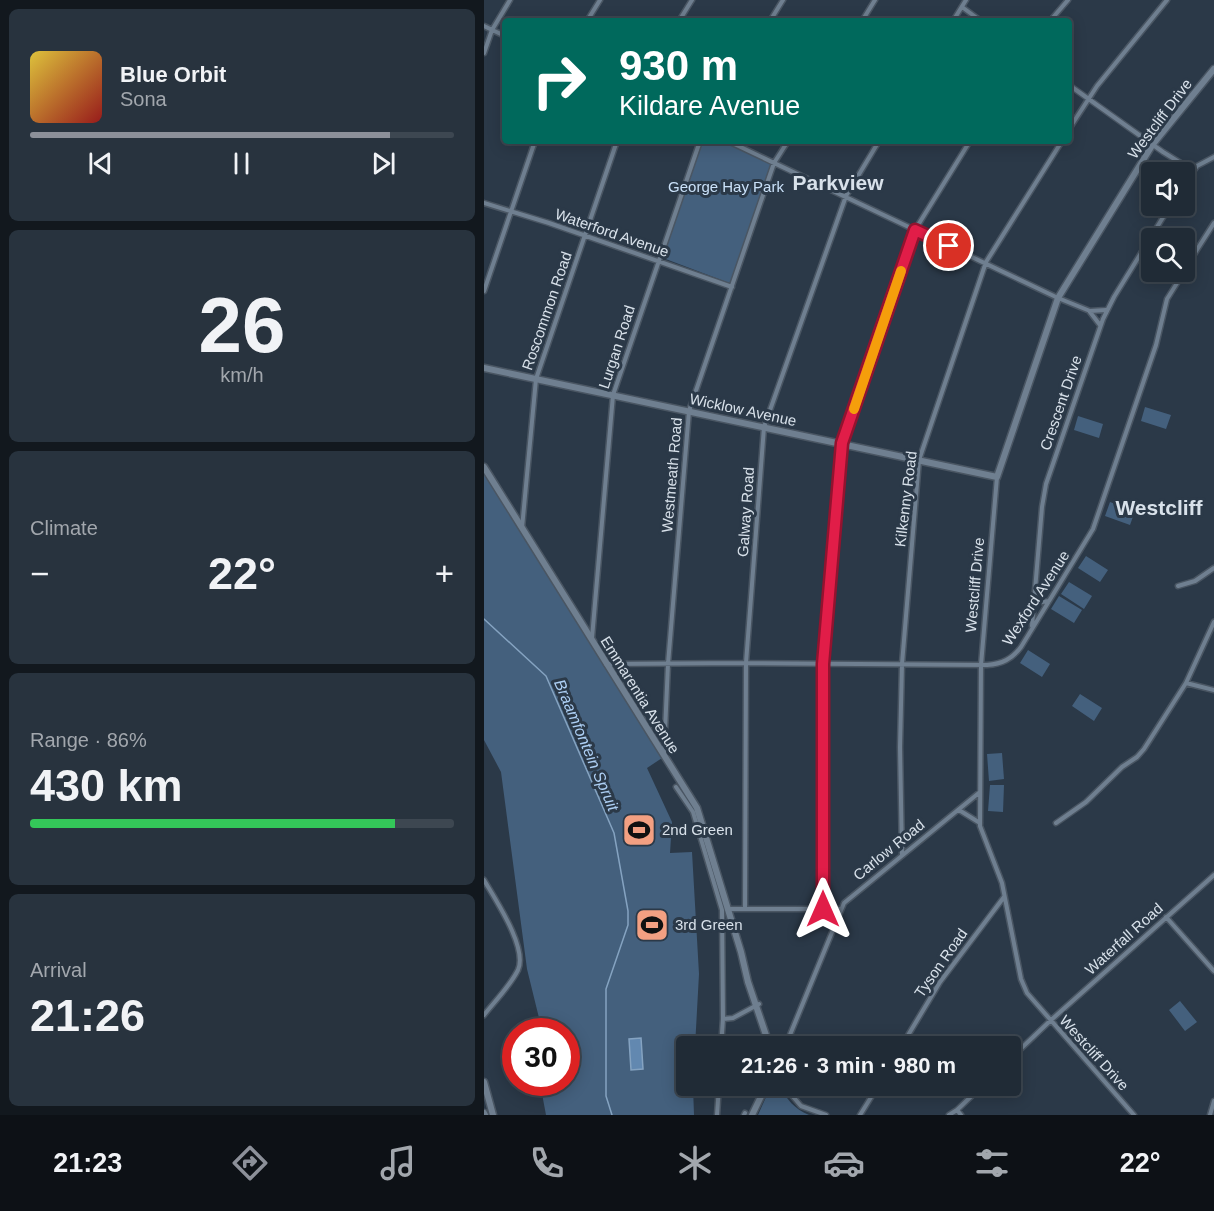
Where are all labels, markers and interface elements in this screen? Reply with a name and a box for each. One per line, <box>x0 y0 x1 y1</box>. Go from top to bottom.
icon: right <box>520 42 598 120</box>
text: 930 m <box>619 42 738 89</box>
text: Blue Orbit <box>120 62 226 87</box>
street label: Westcliff Drive <box>1124 76 1195 162</box>
text: Sona <box>120 88 167 110</box>
text: Kildare Avenue <box>619 91 800 121</box>
icon: previous <box>84 147 117 180</box>
icon: pause <box>225 147 258 180</box>
icon: next <box>367 147 400 180</box>
map controls <box>1141 162 1195 282</box>
button: sound <box>1141 162 1195 216</box>
district label: Parkview <box>792 171 884 194</box>
park label: George Hay Park <box>668 178 784 195</box>
street label: Waterford Avenue <box>553 205 671 260</box>
pin <box>923 220 974 271</box>
button: search <box>1141 228 1195 282</box>
icon: arrive <box>932 229 965 262</box>
street label: Roscommon Road <box>518 249 575 372</box>
text: 26 <box>199 281 285 369</box>
street label: Lurgan Road <box>595 303 638 391</box>
street label: Crescent Drive <box>1036 353 1085 453</box>
text: km/h <box>220 364 264 386</box>
street label: Wicklow Avenue <box>688 390 798 429</box>
street label: Westmeath Road <box>658 417 685 533</box>
street label: Kilkenny Road <box>891 450 920 548</box>
street label: Galway Road <box>734 466 757 557</box>
district label: Westcliff <box>1115 496 1204 519</box>
text: Climate <box>30 517 98 539</box>
street label: Westcliff Drive <box>962 537 987 633</box>
street label: Wexford Avenue <box>999 547 1073 648</box>
text: 22° <box>208 548 276 599</box>
text: − <box>30 555 49 592</box>
text: + <box>435 555 454 592</box>
street label: Emmarentia Avenue <box>597 633 683 756</box>
water label: Braamfontein Spruit <box>551 677 622 814</box>
text: Range · 86% <box>30 729 147 751</box>
text: 430 km <box>30 760 183 811</box>
sports icon: 2nd Green <box>621 812 657 848</box>
street label: Carlow Road <box>850 816 928 884</box>
place label: 2nd Green <box>662 821 733 838</box>
position arrow <box>791 877 855 941</box>
street label: Waterfall Road <box>1081 899 1166 978</box>
sports icon: 3rd Green <box>634 907 670 943</box>
place label: 3rd Green <box>675 916 743 933</box>
street label: Tyson Road <box>911 925 971 1000</box>
text: Arrival <box>30 959 87 981</box>
text: 21:26 <box>30 990 145 1041</box>
street label: Westcliff Drive <box>1056 1012 1133 1094</box>
speed limit sign: 30 <box>502 1018 580 1096</box>
text: 21:26 · 3 min · 980 m <box>741 1053 956 1078</box>
icon: directions <box>229 1142 271 1184</box>
icon: music <box>377 1142 419 1184</box>
icon: phone <box>526 1142 568 1184</box>
icon: climate <box>674 1142 716 1184</box>
icon: car <box>823 1142 865 1184</box>
icon: filters <box>971 1142 1013 1184</box>
text: 21:23 <box>53 1148 122 1178</box>
text: 22° <box>1120 1148 1161 1178</box>

